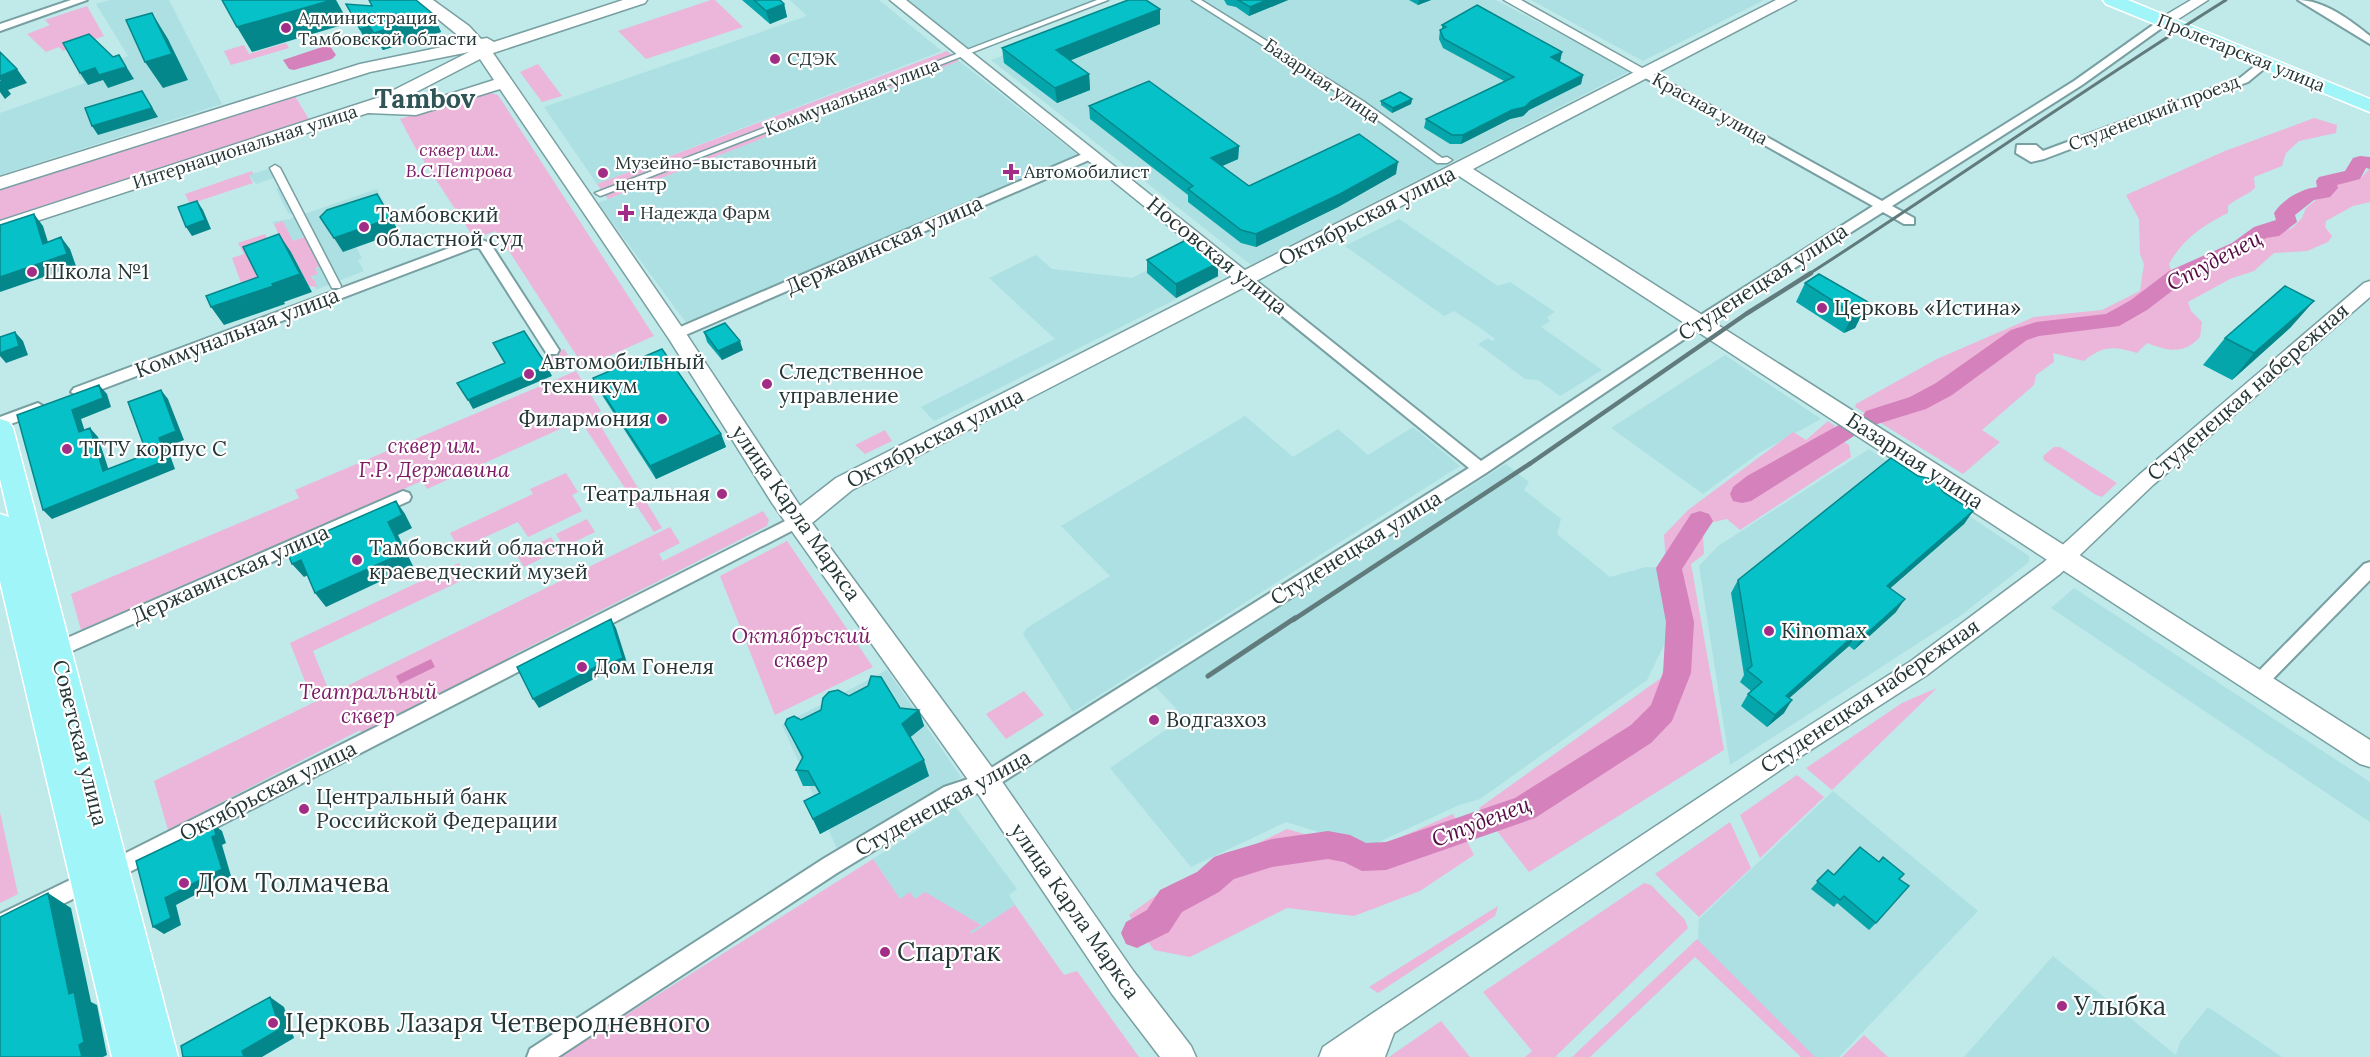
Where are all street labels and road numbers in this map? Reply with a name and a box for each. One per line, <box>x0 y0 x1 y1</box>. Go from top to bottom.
street label: Пролетарская улица <box>2154 8 2329 97</box>
street label: Базарная улица <box>1260 33 1385 128</box>
street label: Коммунальная улица <box>761 53 943 141</box>
street label: Красная улица <box>1648 67 1772 150</box>
street label: Студенецкий проезд <box>2065 69 2243 156</box>
street label: Интернациональная улица <box>130 99 360 194</box>
street label: Октябрьская улица <box>1274 159 1460 272</box>
street label: Державинская улица <box>781 189 987 300</box>
street label: Носовская улица <box>1142 191 1293 321</box>
street label: Студенецкая улица <box>1673 217 1853 346</box>
street label: Коммунальная улица <box>131 281 343 384</box>
street label: Студенецкая набережная <box>2141 297 2354 487</box>
street label: Октябрьская улица <box>842 381 1028 494</box>
street label: Базарная улица <box>1842 406 1989 515</box>
street label: улица Карла Маркса <box>726 420 867 606</box>
street label: Студенецкая улица <box>1265 484 1446 611</box>
street label: Державинская улица <box>127 518 333 629</box>
street label: Студенецкая набережная <box>1755 612 1984 779</box>
street label: Советская улица <box>47 657 114 829</box>
street label: Октябрьская улица <box>175 734 361 847</box>
street label: Студенецкая улица <box>850 743 1035 862</box>
street label: улица Карла Маркса <box>1005 818 1146 1004</box>

